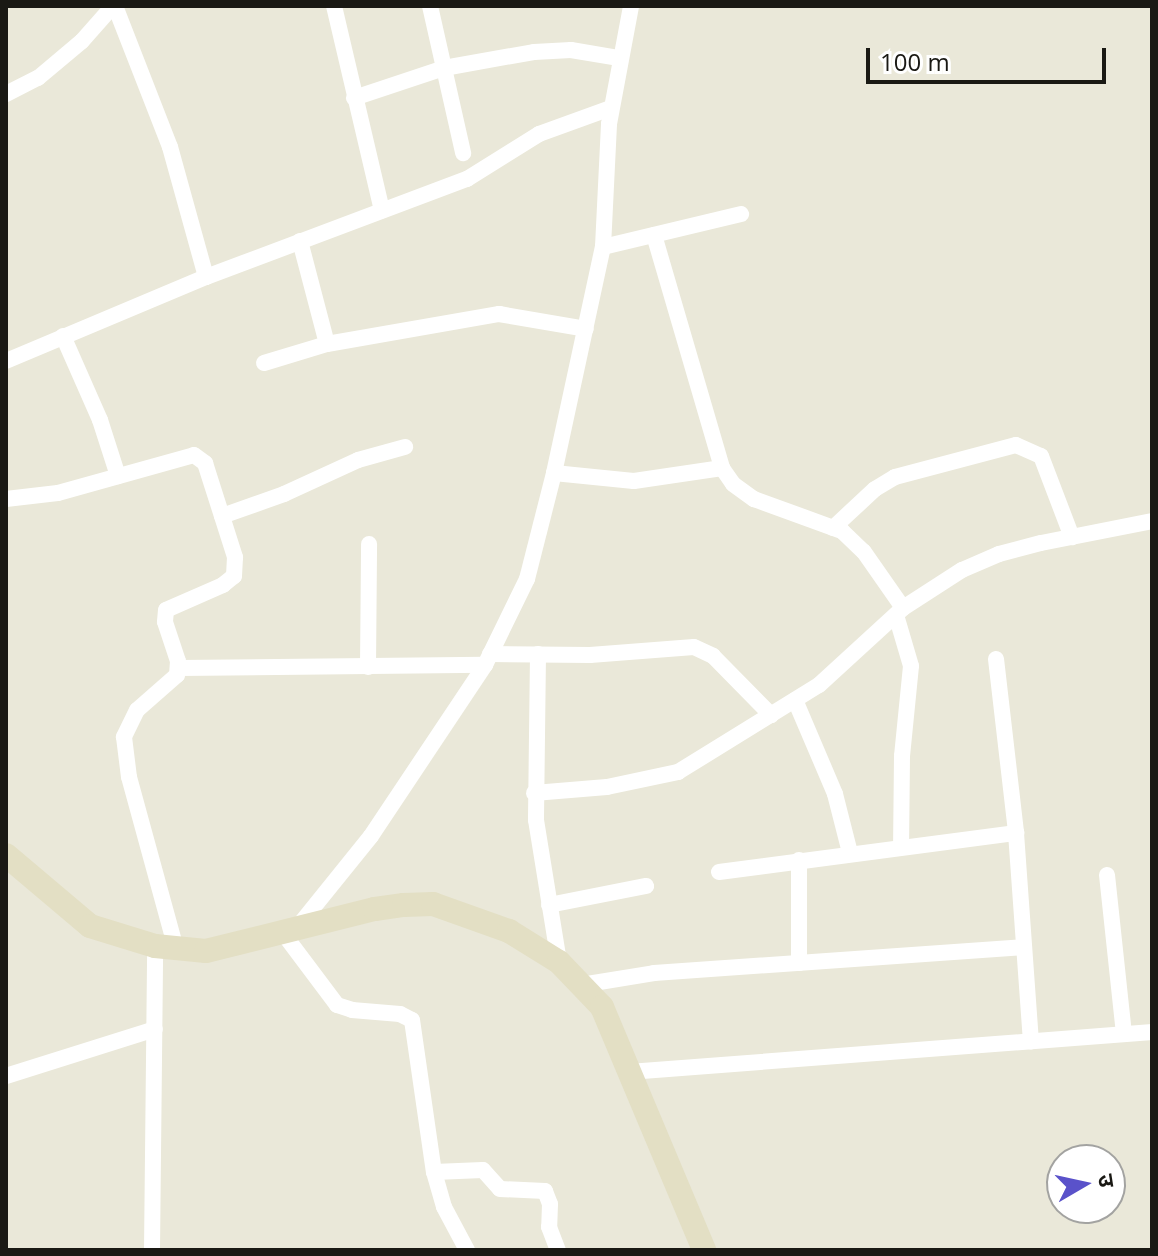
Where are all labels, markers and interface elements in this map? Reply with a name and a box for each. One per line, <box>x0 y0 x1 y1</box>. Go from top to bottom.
scale bar <box>870 32 1110 82</box>
text: 100 m <box>880 45 950 78</box>
north arrow <box>1046 1144 1126 1224</box>
text: उ <box>1092 1172 1124 1189</box>

